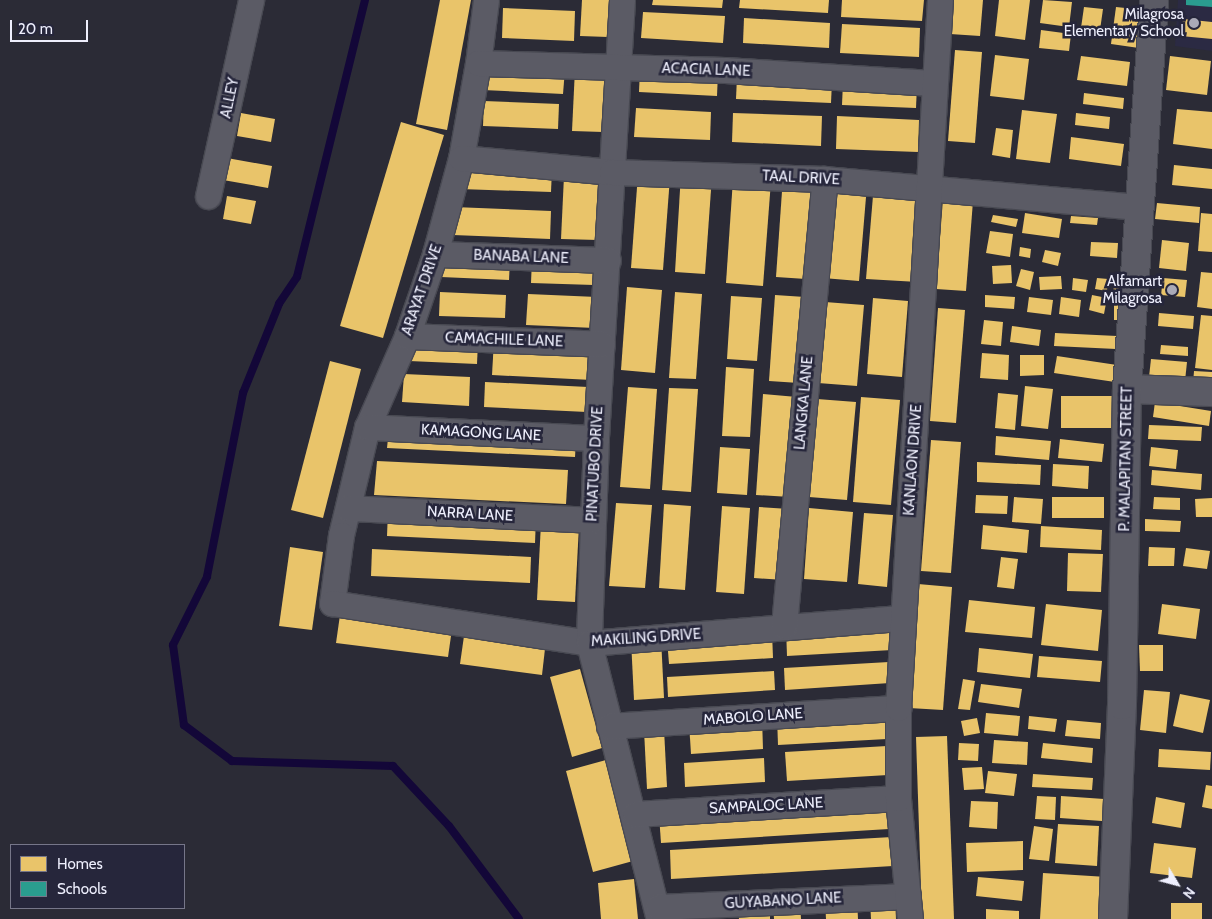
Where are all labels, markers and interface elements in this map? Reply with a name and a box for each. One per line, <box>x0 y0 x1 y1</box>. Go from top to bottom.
place label: Milagrosa Elementary School <box>1064 5 1184 40</box>
scale bar <box>12 10 90 42</box>
marker: Milagrosa Elementary School <box>1188 17 1200 29</box>
text: 20 m <box>18 20 53 38</box>
street label: ACACIA LANE <box>661 59 751 81</box>
street label: ALLEY <box>217 76 243 120</box>
street label: TAAL DRIVE <box>762 167 840 189</box>
street label: ARAYAT DRIVE <box>398 242 446 338</box>
street label: BANABA LANE <box>473 246 569 268</box>
place label: Alfamart Milagrosa <box>1102 272 1162 307</box>
marker: Alfamart Milagrosa <box>1166 284 1178 296</box>
street label: CAMACHILE LANE <box>445 329 563 351</box>
street label: LANGKA LANE <box>791 355 817 451</box>
street label: P. MALAPITAN STREET <box>1116 386 1136 532</box>
street label: KANLAON DRIVE <box>900 404 926 516</box>
street label: PINATUBO DRIVE <box>583 406 607 522</box>
street label: KAMAGONG LANE <box>420 421 542 445</box>
street label: NARRA LANE <box>427 503 513 525</box>
street label: MAKILING DRIVE <box>590 625 702 651</box>
street label: MABOLO LANE <box>703 705 803 729</box>
street label: SAMPALOC LANE <box>708 794 824 818</box>
legend <box>10 844 185 909</box>
text: Homes <box>57 855 103 873</box>
north arrow <box>1152 859 1202 909</box>
text: Schools <box>57 880 107 898</box>
text: N <box>1179 884 1199 902</box>
street label: GUYABANO LANE <box>724 889 842 913</box>

